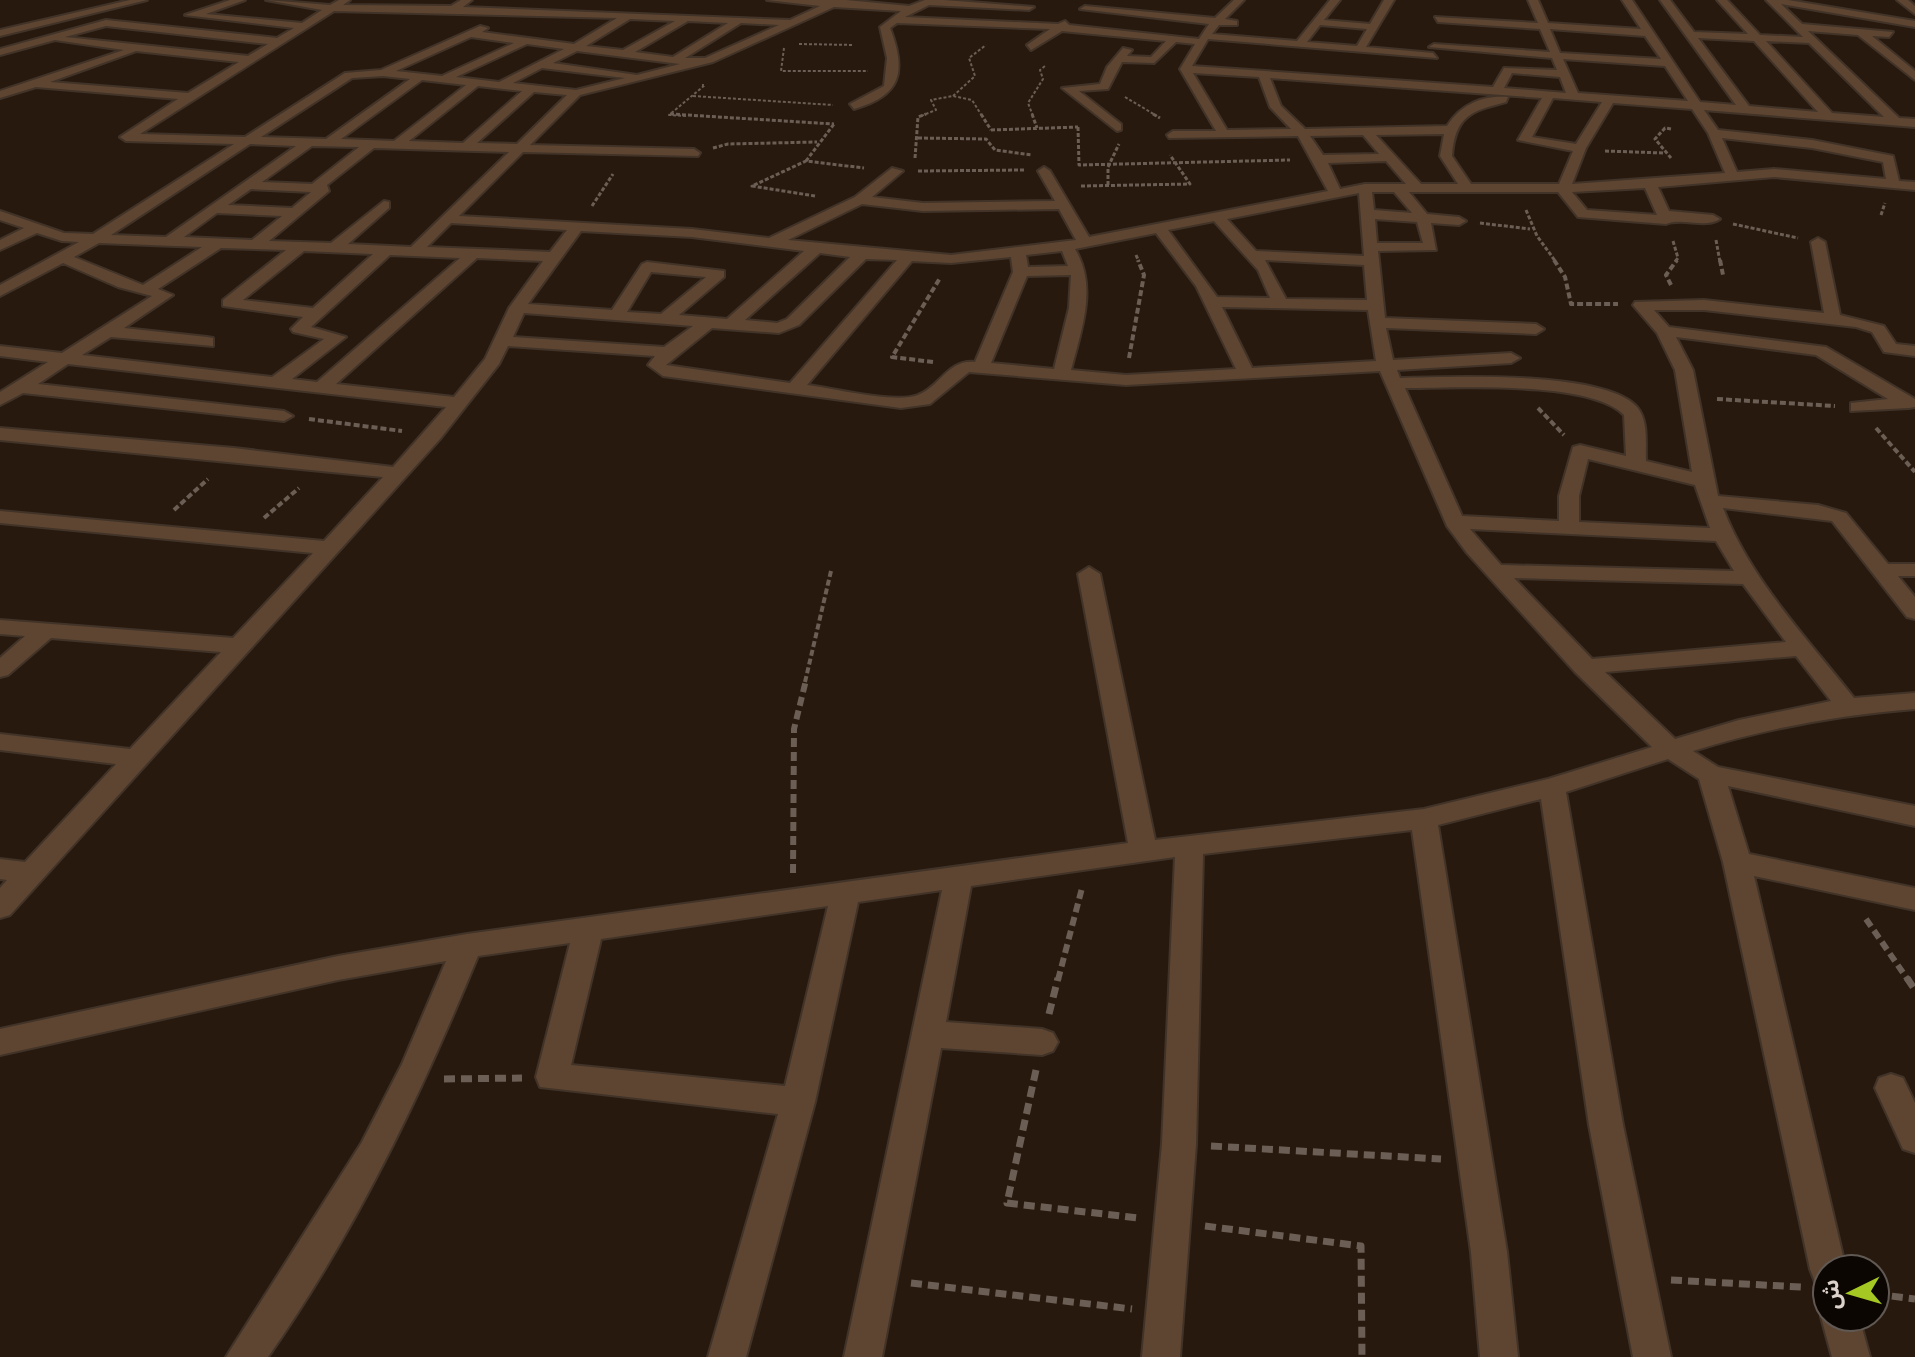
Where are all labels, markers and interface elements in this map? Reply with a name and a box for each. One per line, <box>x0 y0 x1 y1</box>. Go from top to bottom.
north arrow <box>1811 1253 1891 1333</box>
text: ش <box>1816 1279 1846 1311</box>

